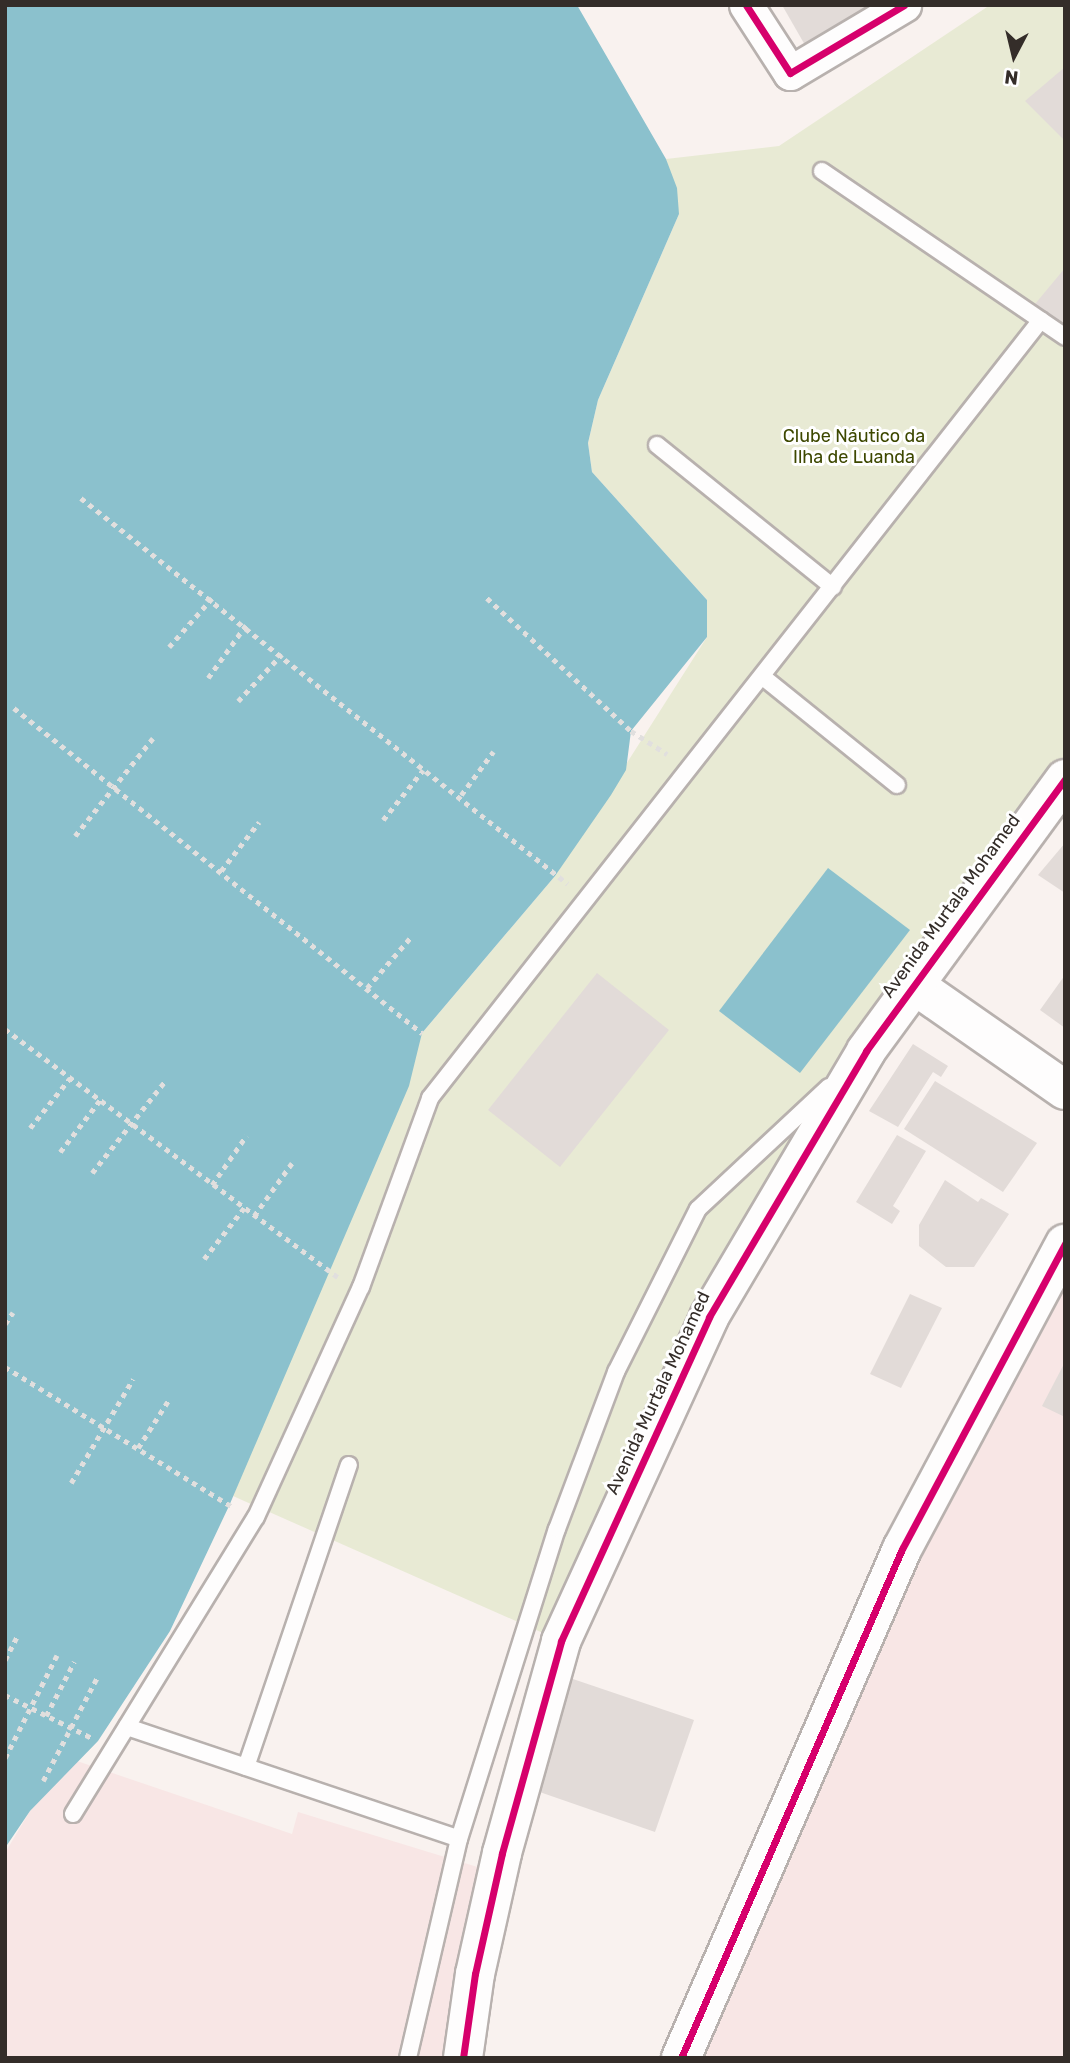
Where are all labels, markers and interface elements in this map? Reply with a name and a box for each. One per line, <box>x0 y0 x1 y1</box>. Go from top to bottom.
north arrow <box>979 21 1049 91</box>
text: N <box>1003 65 1020 90</box>
park label: Clube Náutico da Ilha de Luanda <box>783 426 925 468</box>
street label: Avenida Murtala Mohamed <box>877 810 1025 1002</box>
street label: Avenida Murtala Mohamed <box>601 1288 715 1498</box>

